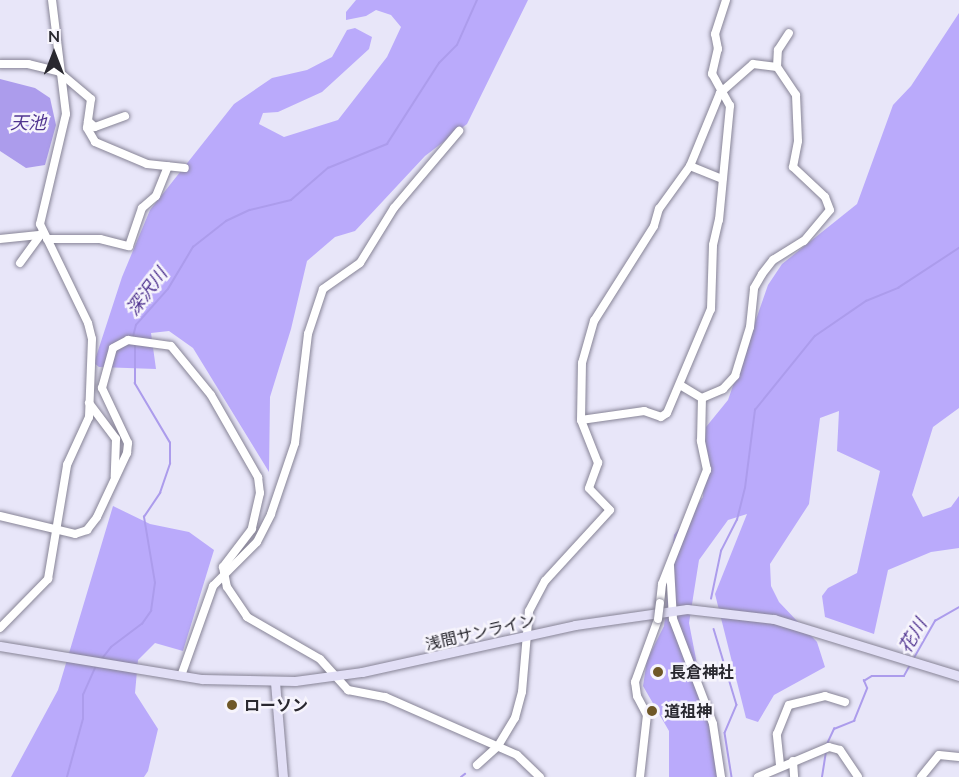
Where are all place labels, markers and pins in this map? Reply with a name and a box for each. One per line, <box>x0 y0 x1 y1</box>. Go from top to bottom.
place label: 長倉神社 <box>670 662 734 682</box>
marker: 長倉神社 <box>651 665 665 679</box>
place label: ローソン <box>244 695 308 715</box>
marker: ローソン <box>225 698 239 712</box>
place label: 道祖神 <box>664 701 712 721</box>
marker: 道祖神 <box>645 704 659 718</box>

